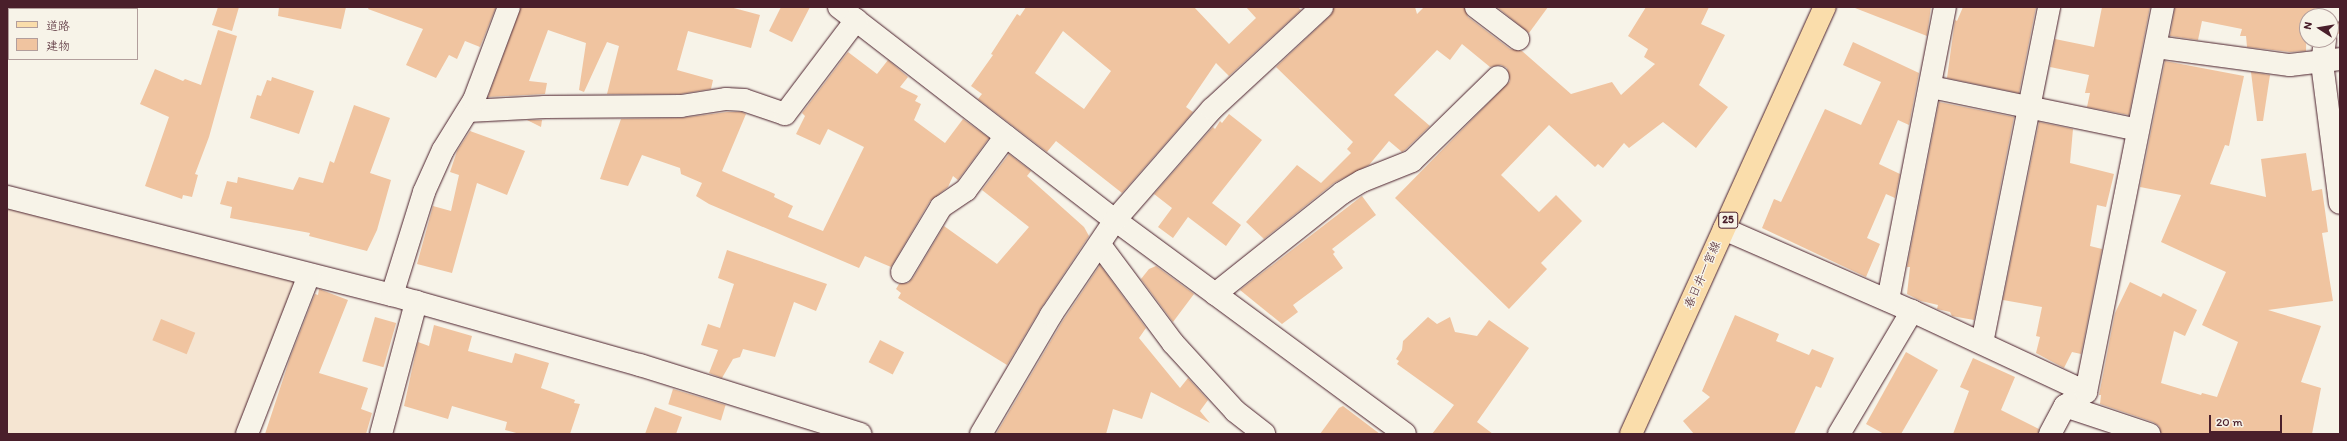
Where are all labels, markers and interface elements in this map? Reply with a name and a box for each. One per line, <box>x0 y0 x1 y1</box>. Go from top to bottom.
legend <box>8 8 138 60</box>
north arrow <box>2299 8 2339 48</box>
text: 道路 <box>46 19 70 33</box>
text: N <box>2301 21 2315 31</box>
text: 建物 <box>46 39 70 53</box>
road number: 25 <box>1718 211 1738 229</box>
street label: 春日井一宮線 <box>1682 239 1724 311</box>
scale bar <box>2211 407 2284 433</box>
text: 20 m <box>2216 415 2243 429</box>

